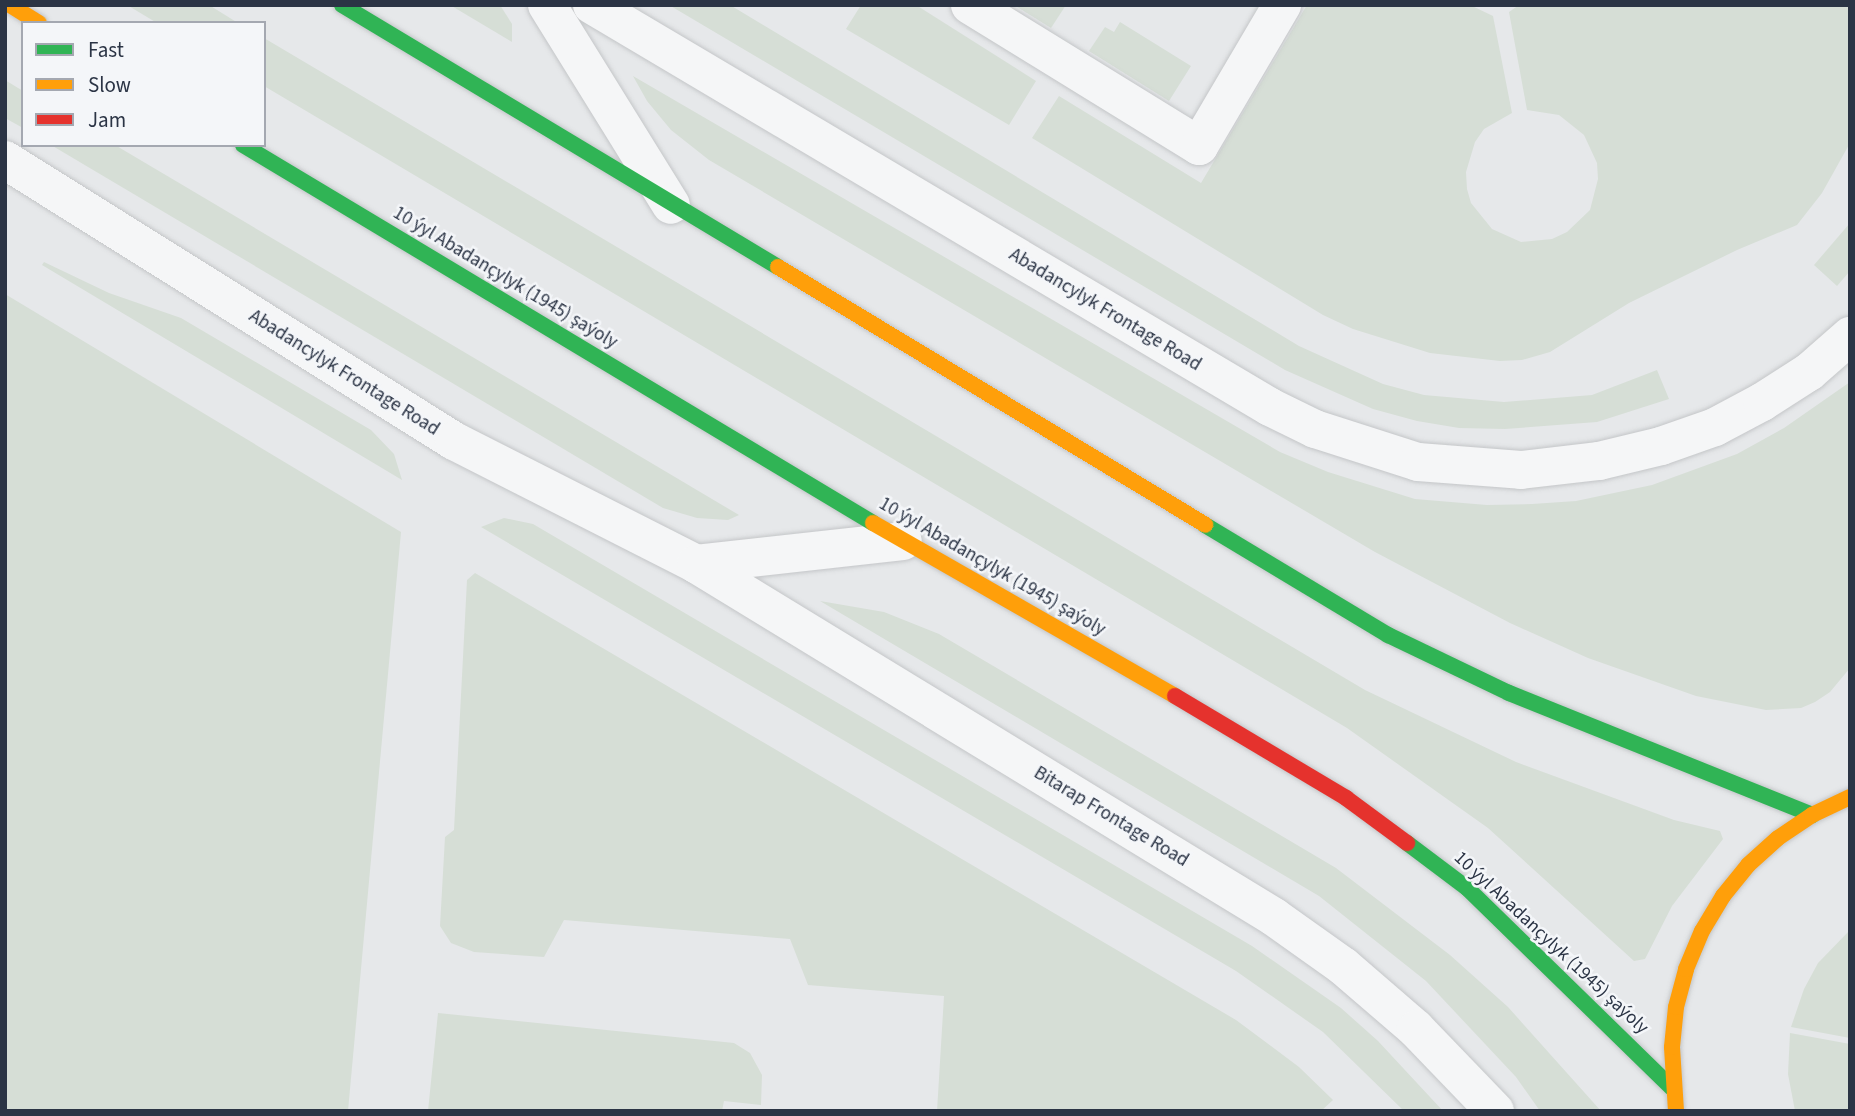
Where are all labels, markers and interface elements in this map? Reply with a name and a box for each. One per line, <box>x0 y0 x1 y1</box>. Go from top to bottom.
legend <box>21 21 266 147</box>
text: Fast <box>88 35 124 65</box>
text: Slow <box>88 70 131 100</box>
text: Jam <box>88 105 126 135</box>
street label: 10 ýyl Abadançylyk (1945) şaýoly <box>389 202 621 354</box>
street label: Abadancylyk Frontage Road <box>1005 244 1205 376</box>
street label: Abadancylyk Frontage Road <box>245 305 443 441</box>
street label: 10 ýyl Abadançylyk (1945) şaýoly <box>875 493 1109 641</box>
street label: Bitarap Frontage Road <box>1029 762 1193 872</box>
street label: 10 ýyl Abadançylyk (1945) şaýoly <box>1449 847 1653 1039</box>

